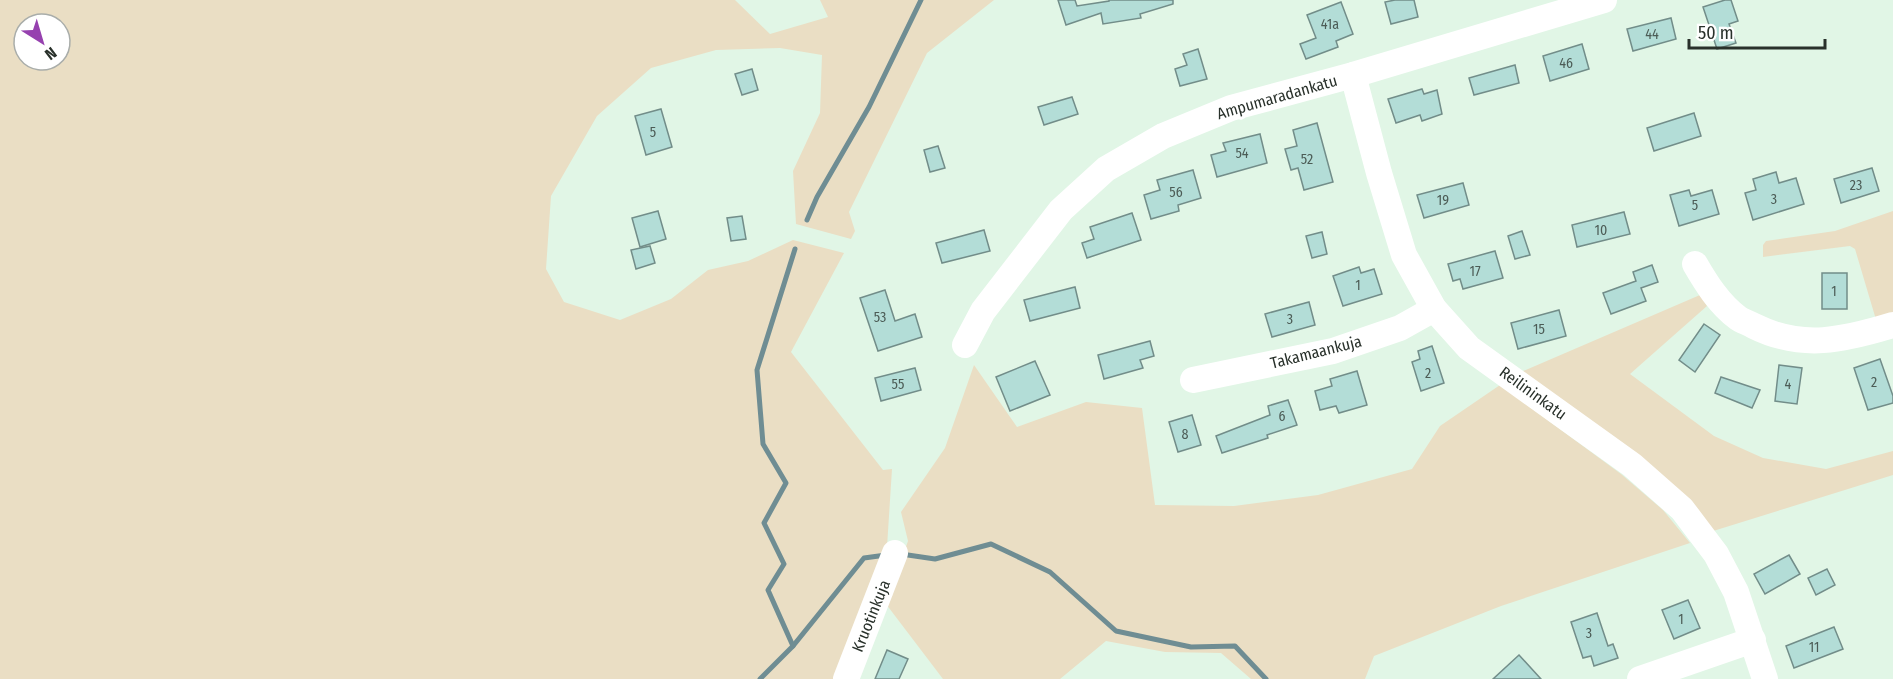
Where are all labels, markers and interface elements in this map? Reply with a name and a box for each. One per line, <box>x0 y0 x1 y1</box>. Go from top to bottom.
north arrow <box>12 12 72 72</box>
scale bar <box>1689 12 1826 50</box>
house number: 41a <box>1321 16 1339 33</box>
text: 50 m <box>1698 22 1734 44</box>
house number: 44 <box>1645 26 1659 43</box>
text: N <box>41 43 60 64</box>
house number: 46 <box>1559 55 1573 72</box>
street label: Ampumaradankatu <box>1215 71 1339 123</box>
house number: 5 <box>650 124 656 141</box>
house number: 54 <box>1235 145 1249 162</box>
house number: 52 <box>1301 151 1313 168</box>
house number: 23 <box>1850 177 1862 194</box>
house number: 56 <box>1169 184 1183 201</box>
house number: 3 <box>1771 191 1777 208</box>
house number: 19 <box>1437 192 1449 209</box>
house number: 5 <box>1692 197 1698 214</box>
house number: 10 <box>1595 222 1607 239</box>
house number: 17 <box>1469 263 1481 280</box>
house number: 1 <box>1355 277 1361 294</box>
house number: 1 <box>1831 283 1837 300</box>
house number: 53 <box>874 309 886 326</box>
house number: 3 <box>1287 311 1293 328</box>
house number: 15 <box>1533 321 1545 338</box>
street label: Takamaankuja <box>1268 331 1364 373</box>
street label: Reilininkatu <box>1496 362 1570 424</box>
house number: 2 <box>1425 365 1431 382</box>
house number: 2 <box>1871 374 1877 391</box>
house number: 55 <box>892 376 904 393</box>
house number: 4 <box>1785 376 1792 393</box>
house number: 6 <box>1279 408 1286 425</box>
house number: 8 <box>1182 426 1189 443</box>
street label: Kruotinkuja <box>848 577 894 655</box>
house number: 1 <box>1678 611 1684 628</box>
house number: 3 <box>1586 625 1592 642</box>
house number: 11 <box>1809 639 1819 656</box>

